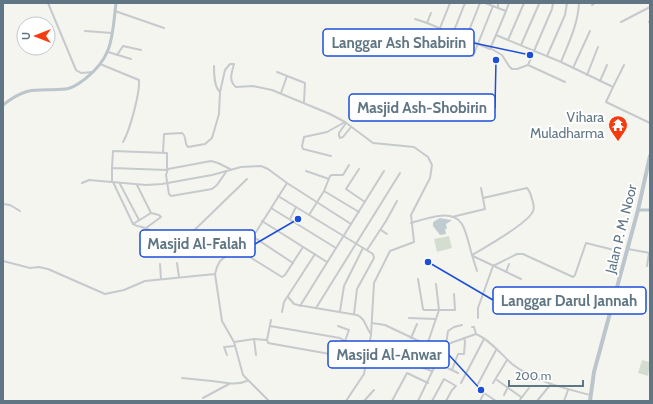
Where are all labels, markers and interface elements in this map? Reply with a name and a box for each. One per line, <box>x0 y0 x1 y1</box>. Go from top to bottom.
north arrow <box>16 16 56 56</box>
callout: Langgar Ash Shabirin <box>323 29 474 56</box>
text: U <box>19 32 33 40</box>
text: Langgar Ash Shabirin <box>332 34 466 52</box>
callout: Masjid Ash-Shobirin <box>349 94 495 121</box>
text: Masjid Ash-Shobirin <box>357 99 487 117</box>
place label: Vihara Muladharma <box>530 108 604 142</box>
temple icon: Vihara Muladharma <box>607 114 629 142</box>
street label: Jalan P. M. Noor <box>601 182 641 276</box>
callout: Masjid Al-Falah <box>140 230 255 257</box>
text: Masjid Al-Falah <box>147 235 247 253</box>
callout: Langgar Darul Jannah <box>493 287 646 314</box>
text: Langgar Darul Jannah <box>501 292 637 310</box>
callout: Masjid Al-Anwar <box>328 341 449 368</box>
text: Masjid Al-Anwar <box>336 346 442 364</box>
scale bar <box>509 362 583 388</box>
text: 200 m <box>515 368 551 383</box>

